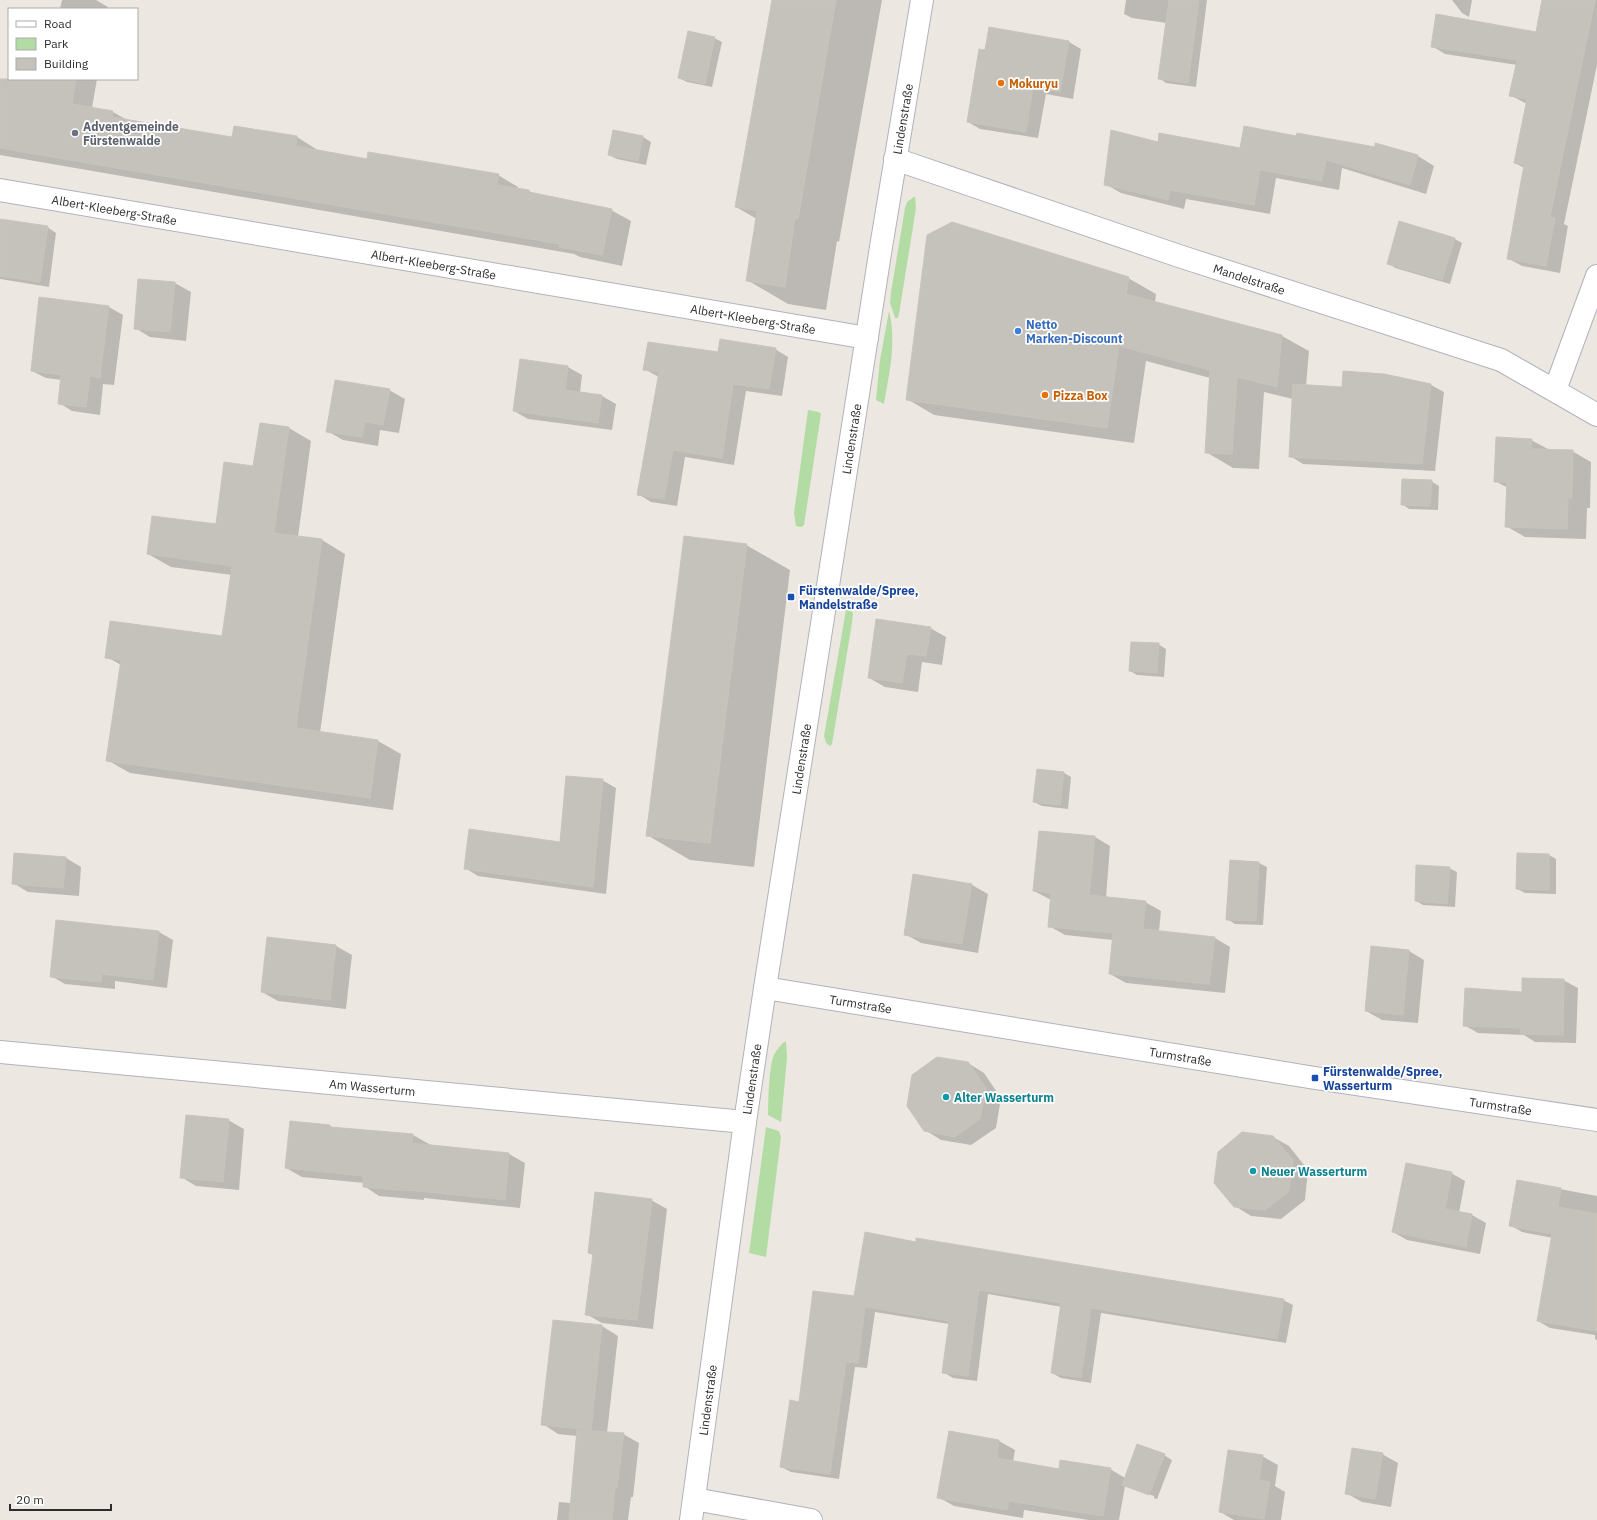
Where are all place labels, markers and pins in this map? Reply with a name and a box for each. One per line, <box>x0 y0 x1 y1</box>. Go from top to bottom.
place label: Mokuryu <box>1009 76 1058 91</box>
marker: Mokuryu <box>996 78 1006 88</box>
place label: Adventgemeinde Fürstenwalde <box>83 119 179 148</box>
marker: Adventgemeinde Fürstenwalde <box>70 128 80 138</box>
place label: Netto Marken-Discount <box>1026 317 1123 346</box>
marker: Netto Marken-Discount <box>1013 326 1023 336</box>
place label: Pizza Box <box>1053 388 1108 403</box>
marker: Pizza Box <box>1040 390 1050 400</box>
place label: Fürstenwalde/Spree, Mandelstraße <box>799 583 918 612</box>
marker: Fürstenwalde/Spree, Mandelstraße <box>786 592 796 602</box>
place label: Fürstenwalde/Spree, Wasserturm <box>1323 1064 1442 1093</box>
marker: Fürstenwalde/Spree, Wasserturm <box>1310 1073 1320 1083</box>
place label: Alter Wasserturm <box>954 1090 1054 1105</box>
marker: Alter Wasserturm <box>941 1092 951 1102</box>
place label: Neuer Wasserturm <box>1261 1164 1367 1179</box>
marker: Neuer Wasserturm <box>1248 1166 1258 1176</box>

